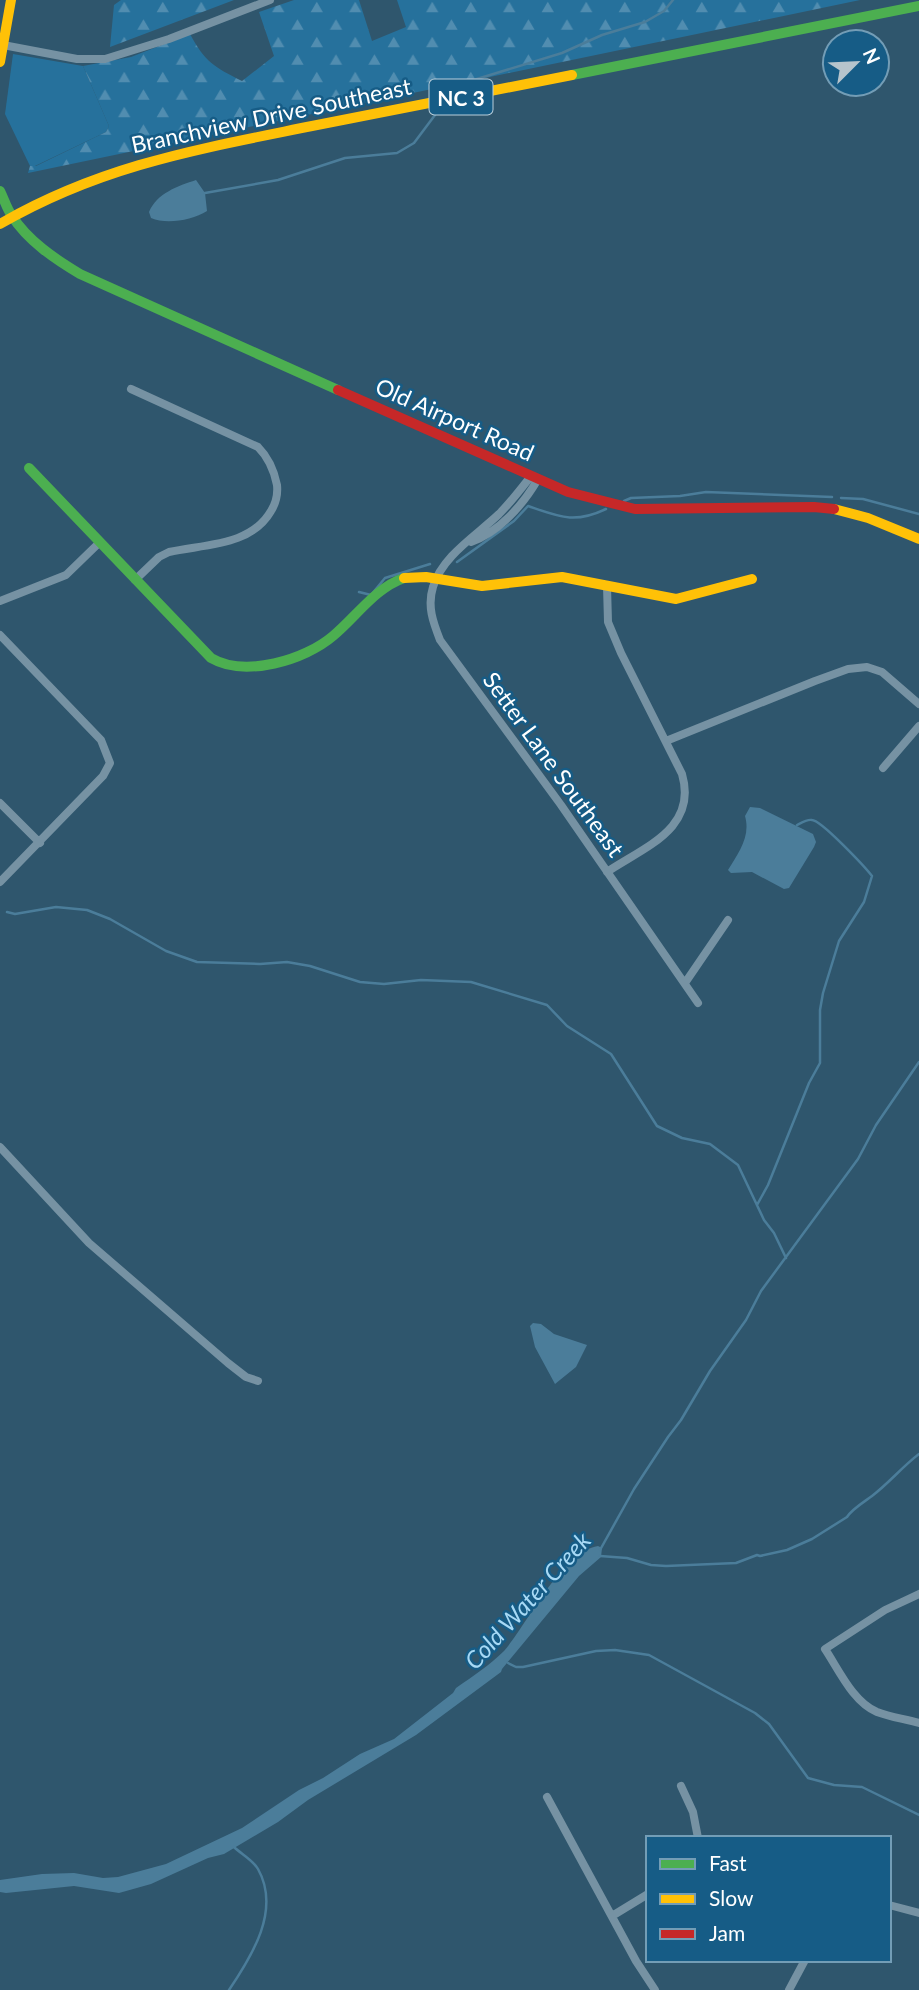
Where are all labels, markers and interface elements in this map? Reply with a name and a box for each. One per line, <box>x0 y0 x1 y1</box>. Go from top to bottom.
north arrow <box>821 28 891 98</box>
text: N <box>859 45 885 67</box>
street label: Branchview Drive Southeast <box>129 71 414 158</box>
road number: NC 3 <box>430 80 492 114</box>
street label: Old Airport Road <box>371 372 539 466</box>
street label: Setter Lane Southeast <box>478 666 631 862</box>
water label: Cold Water Creek <box>458 1525 597 1675</box>
legend <box>646 1836 891 1962</box>
text: Fast <box>709 1850 747 1875</box>
text: Slow <box>709 1885 754 1910</box>
text: Jam <box>709 1920 745 1945</box>

